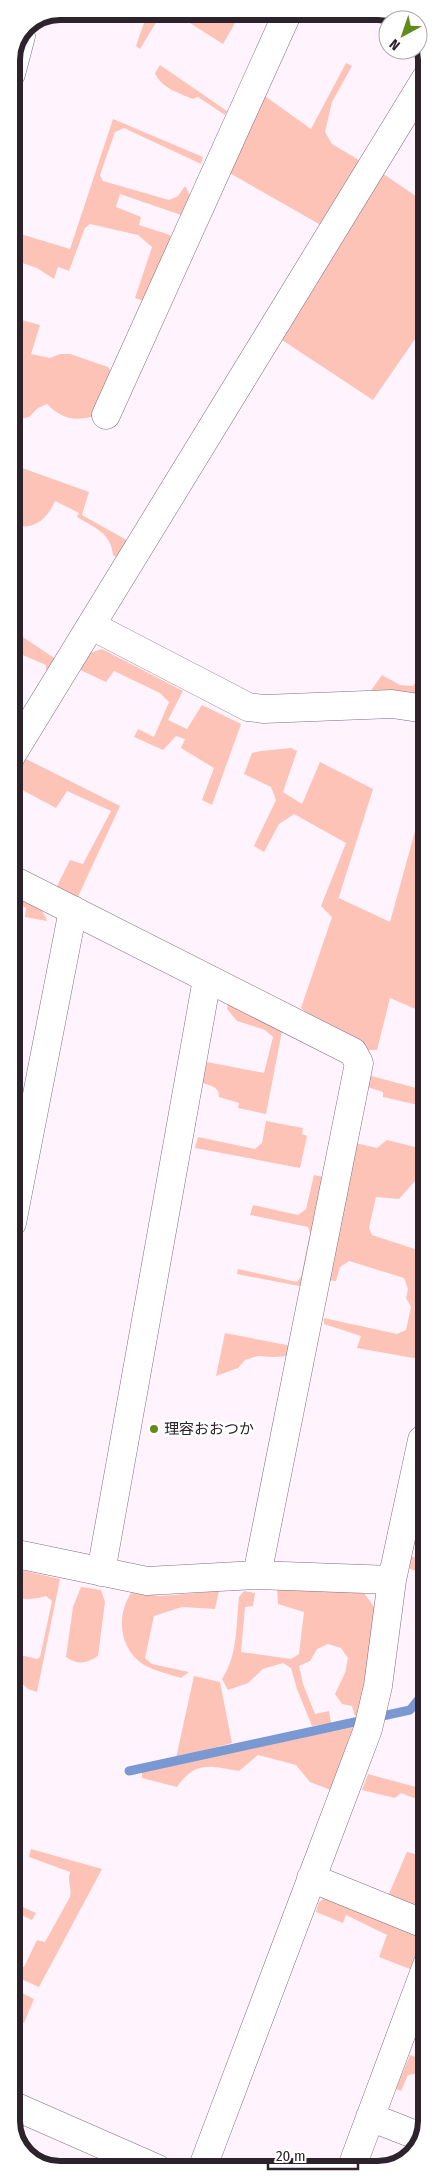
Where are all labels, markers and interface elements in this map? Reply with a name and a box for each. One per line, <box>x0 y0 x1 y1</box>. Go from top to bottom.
north arrow <box>378 10 428 60</box>
text: N <box>386 35 404 54</box>
place label: 理容おおつか <box>164 1420 254 1438</box>
marker: 理容おおつか <box>148 1423 160 1435</box>
scale bar <box>268 2138 358 2170</box>
text: 20 m <box>276 2147 306 2165</box>

